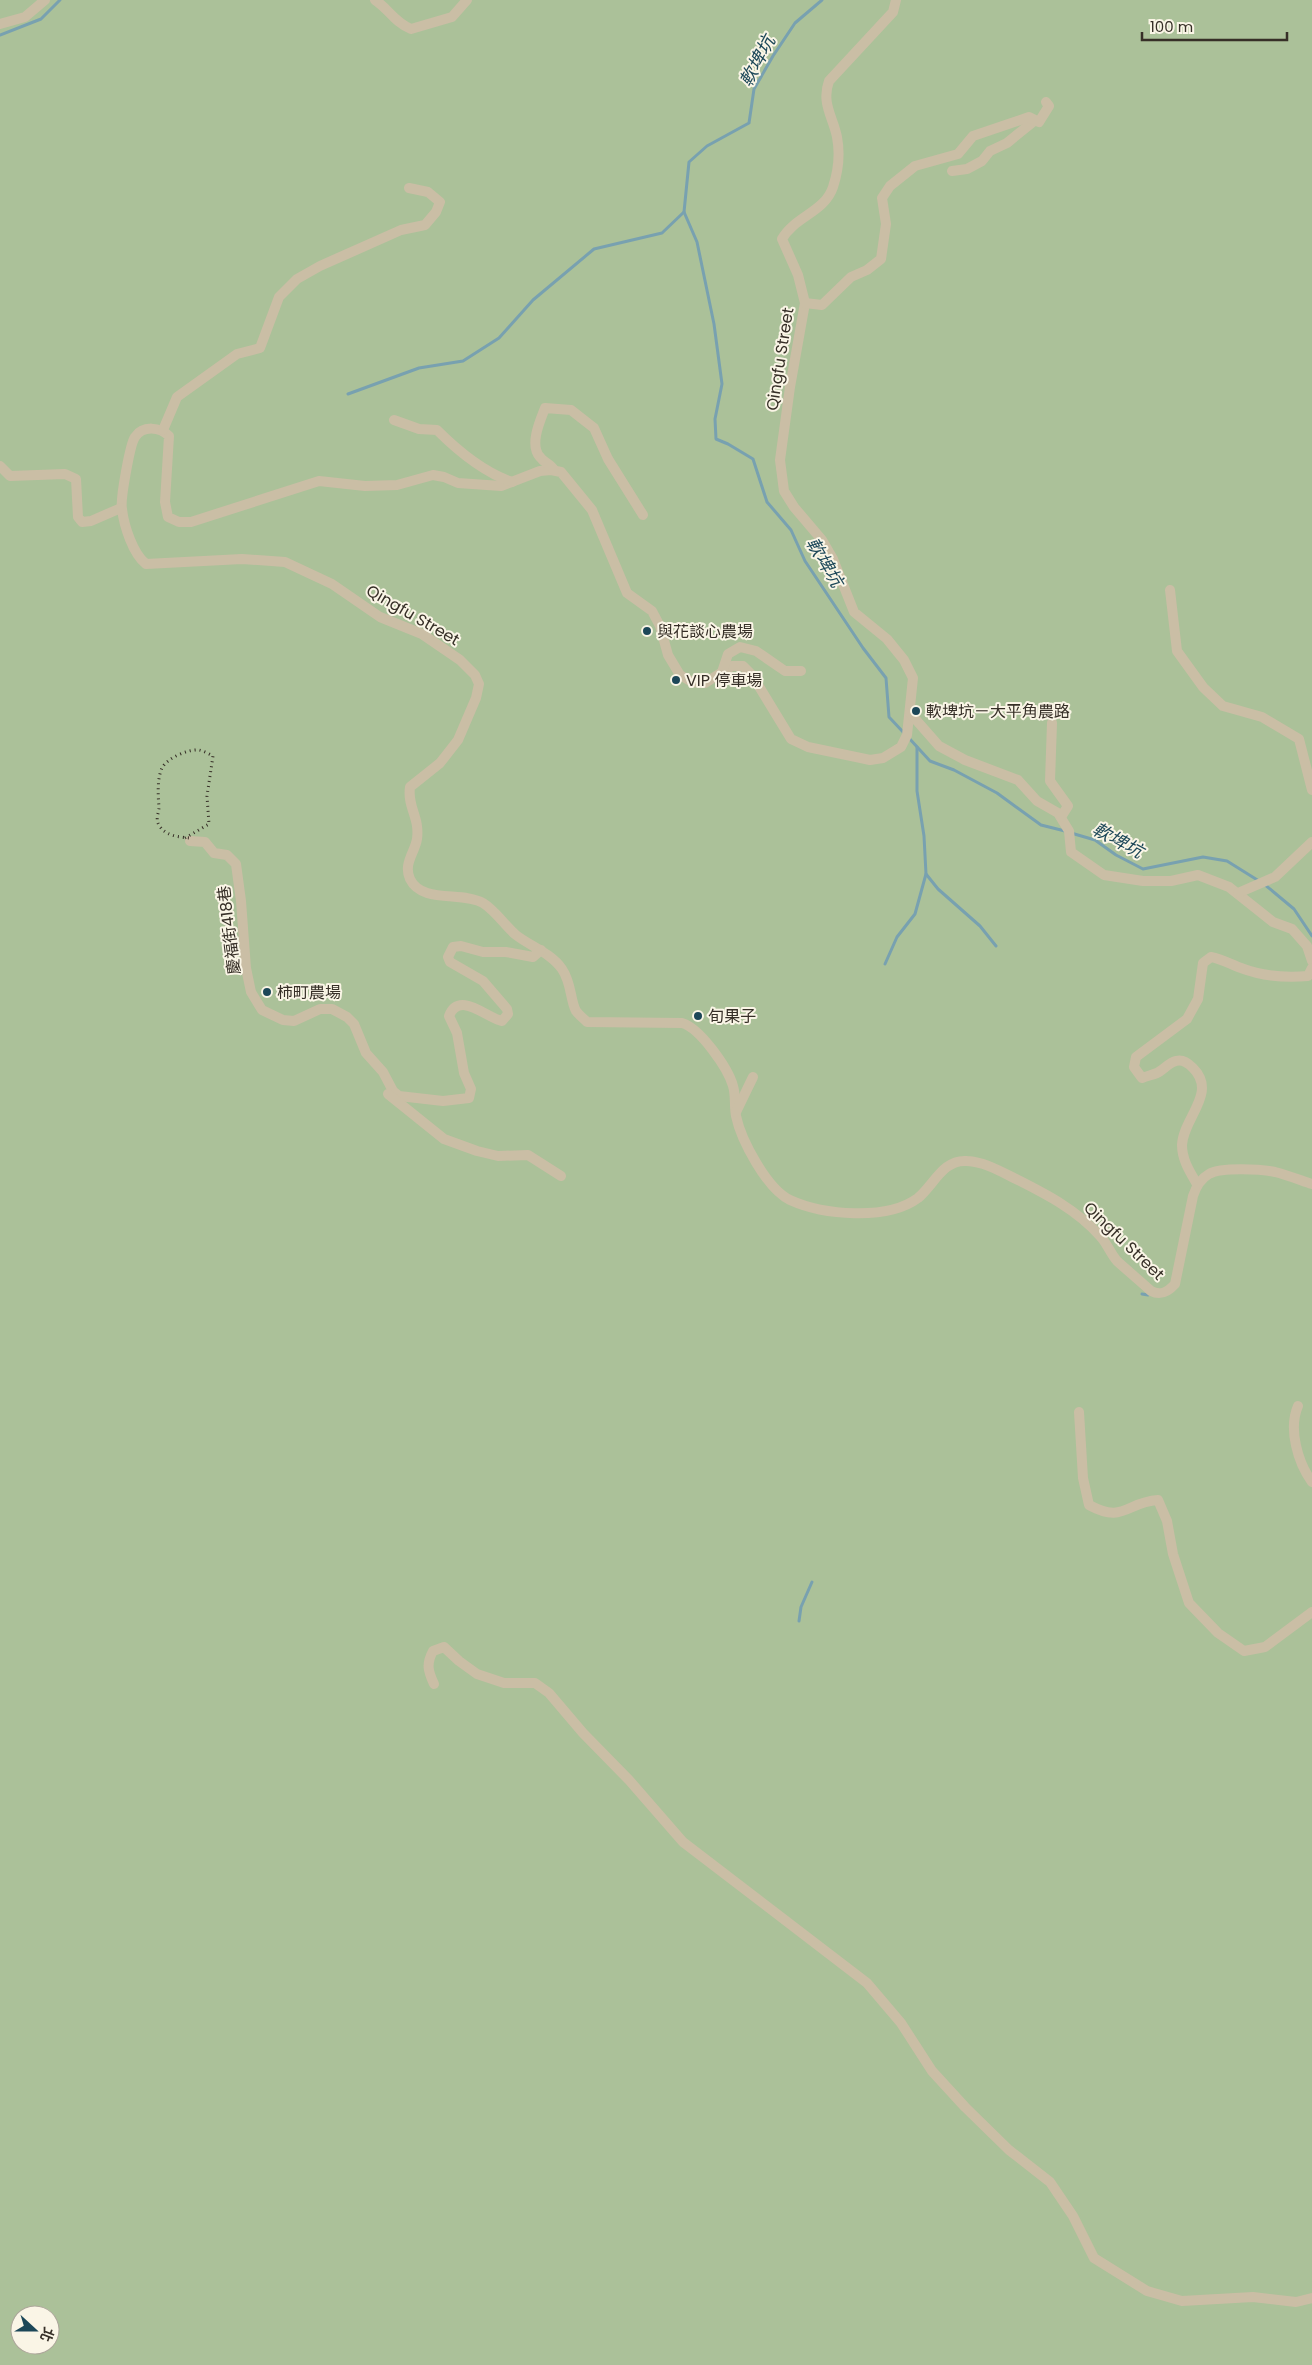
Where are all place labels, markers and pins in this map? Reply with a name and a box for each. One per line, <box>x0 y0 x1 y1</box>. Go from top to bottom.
place label: 與花談心農場 <box>657 620 753 643</box>
marker: 與花談心農場 <box>641 625 653 637</box>
place label: VIP 停車場 <box>686 669 762 692</box>
marker: VIP 停車場 <box>670 674 682 686</box>
place label: 軟埤坑－大平角農路 <box>926 700 1070 723</box>
marker: 軟埤坑－大平角農路 <box>910 705 922 717</box>
place label: 柿町農場 <box>277 981 341 1004</box>
marker: 柿町農場 <box>261 986 273 998</box>
place label: 旬果子 <box>708 1005 756 1028</box>
marker: 旬果子 <box>692 1010 704 1022</box>

